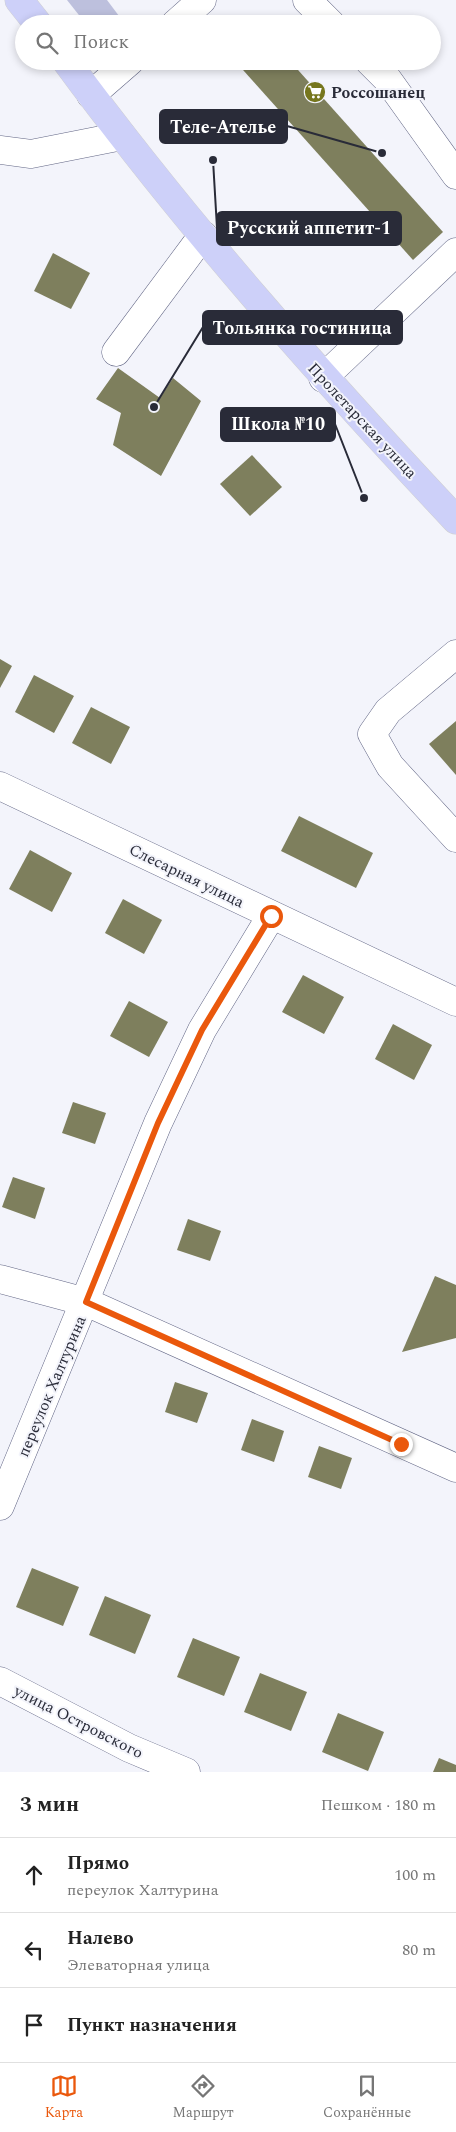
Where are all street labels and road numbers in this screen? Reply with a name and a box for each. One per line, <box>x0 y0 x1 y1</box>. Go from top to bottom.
street label: Пролетарская улица <box>302 357 423 484</box>
street label: Слесарная улица <box>125 838 248 914</box>
street label: переулок Халтурина <box>11 1312 93 1461</box>
street label: улица Островского <box>9 1678 147 1765</box>

